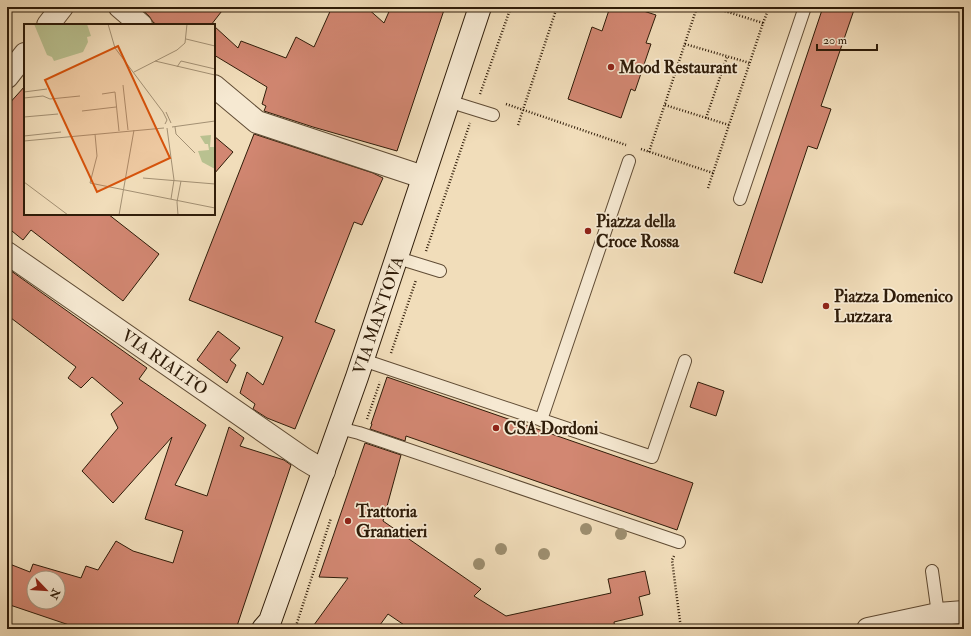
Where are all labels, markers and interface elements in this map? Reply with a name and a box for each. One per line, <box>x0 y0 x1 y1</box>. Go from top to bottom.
inset map <box>24 24 215 215</box>
scale bar <box>817 26 877 52</box>
text: 20 m <box>823 33 848 48</box>
place label: Mood Restaurant <box>618 57 738 78</box>
marker: Mood Restaurant <box>606 62 616 72</box>
place label: Piazza della Croce Rossa <box>596 211 680 252</box>
marker: Piazza della Croce Rossa <box>583 226 593 236</box>
street label: VIA MANTOVA <box>348 253 409 377</box>
place label: Piazza Domenico Luzzara <box>834 286 953 327</box>
marker: Piazza Domenico Luzzara <box>821 301 831 311</box>
street label: VIA RIALTO <box>117 325 212 400</box>
place label: CSA Dordoni <box>504 418 599 439</box>
marker: CSA Dordoni <box>491 423 501 433</box>
place label: Trattoria Granatieri <box>355 501 428 542</box>
marker: Trattoria Granatieri <box>343 516 353 526</box>
north arrow <box>26 570 66 610</box>
text: N <box>46 586 63 602</box>

